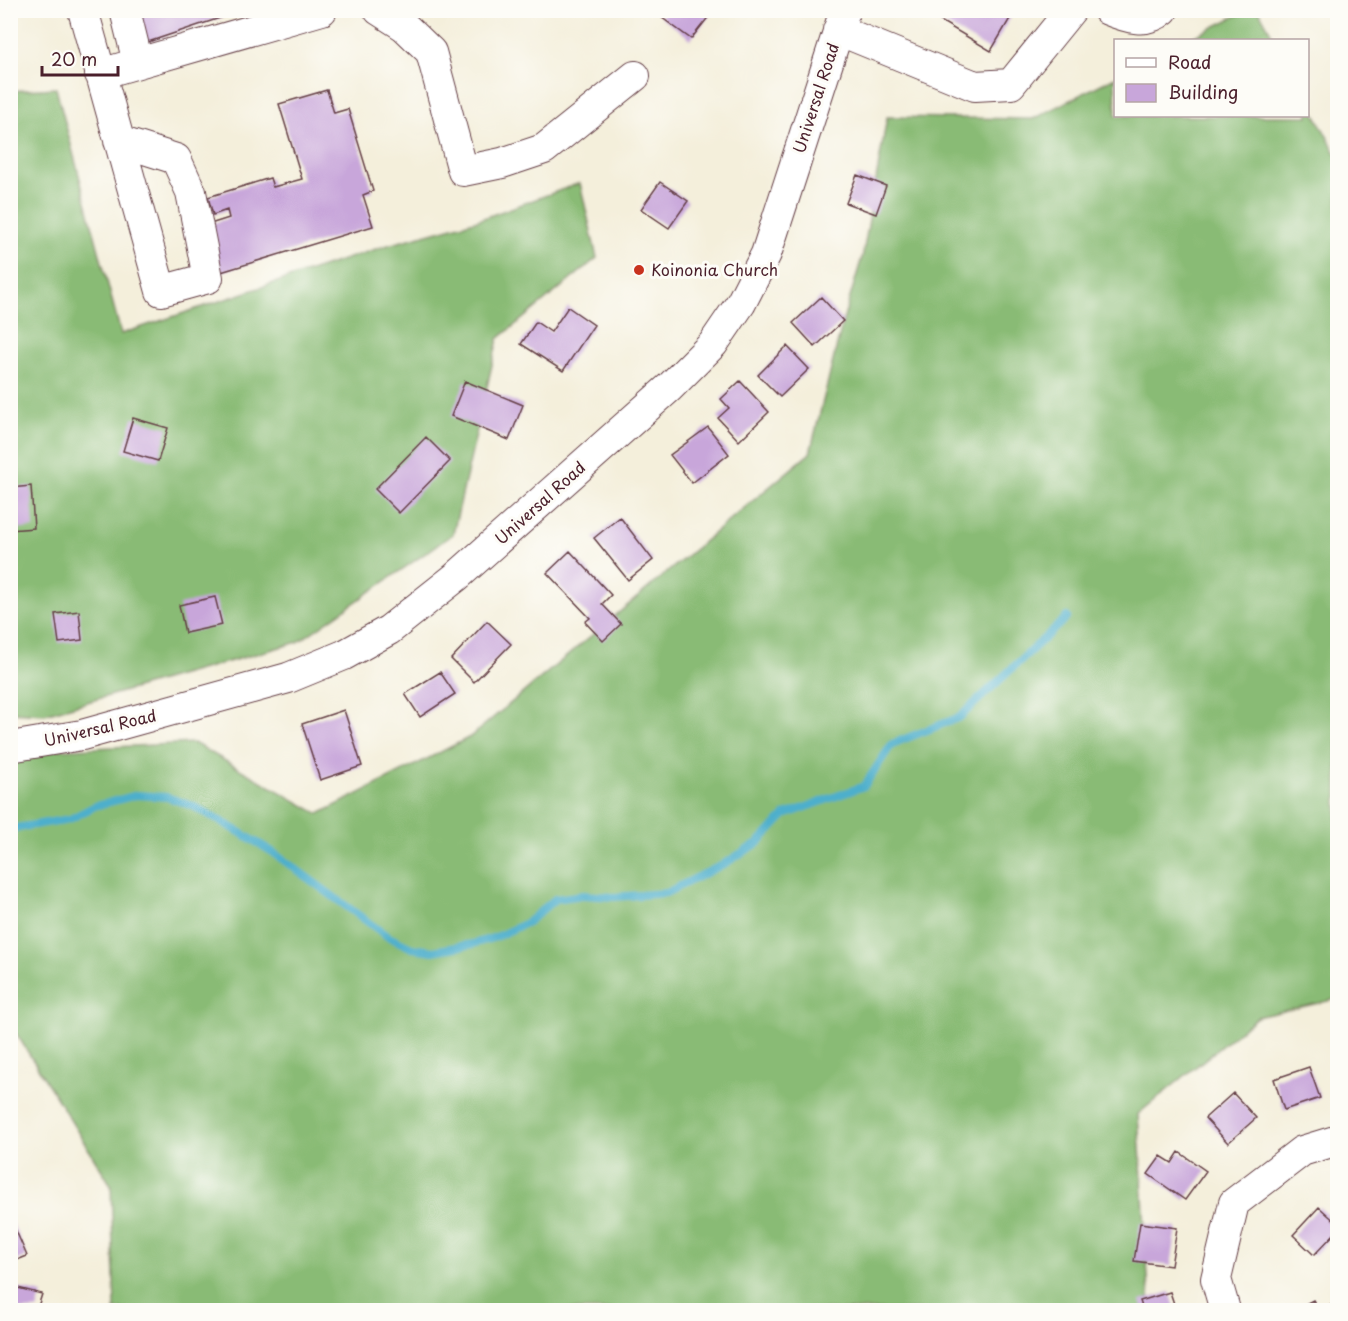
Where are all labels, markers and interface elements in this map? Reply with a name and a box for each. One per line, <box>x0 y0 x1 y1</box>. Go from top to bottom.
scale bar <box>42 39 118 77</box>
street label: Universal Road <box>786 39 844 156</box>
legend <box>1114 39 1309 117</box>
text: 20 m <box>51 45 97 72</box>
text: Road <box>1168 48 1212 75</box>
text: Building <box>1168 78 1238 105</box>
place label: Koinonia Church <box>651 257 778 281</box>
marker: Koinonia Church <box>632 263 646 277</box>
street label: Universal Road <box>489 455 590 550</box>
street label: Universal Road <box>41 702 158 752</box>

